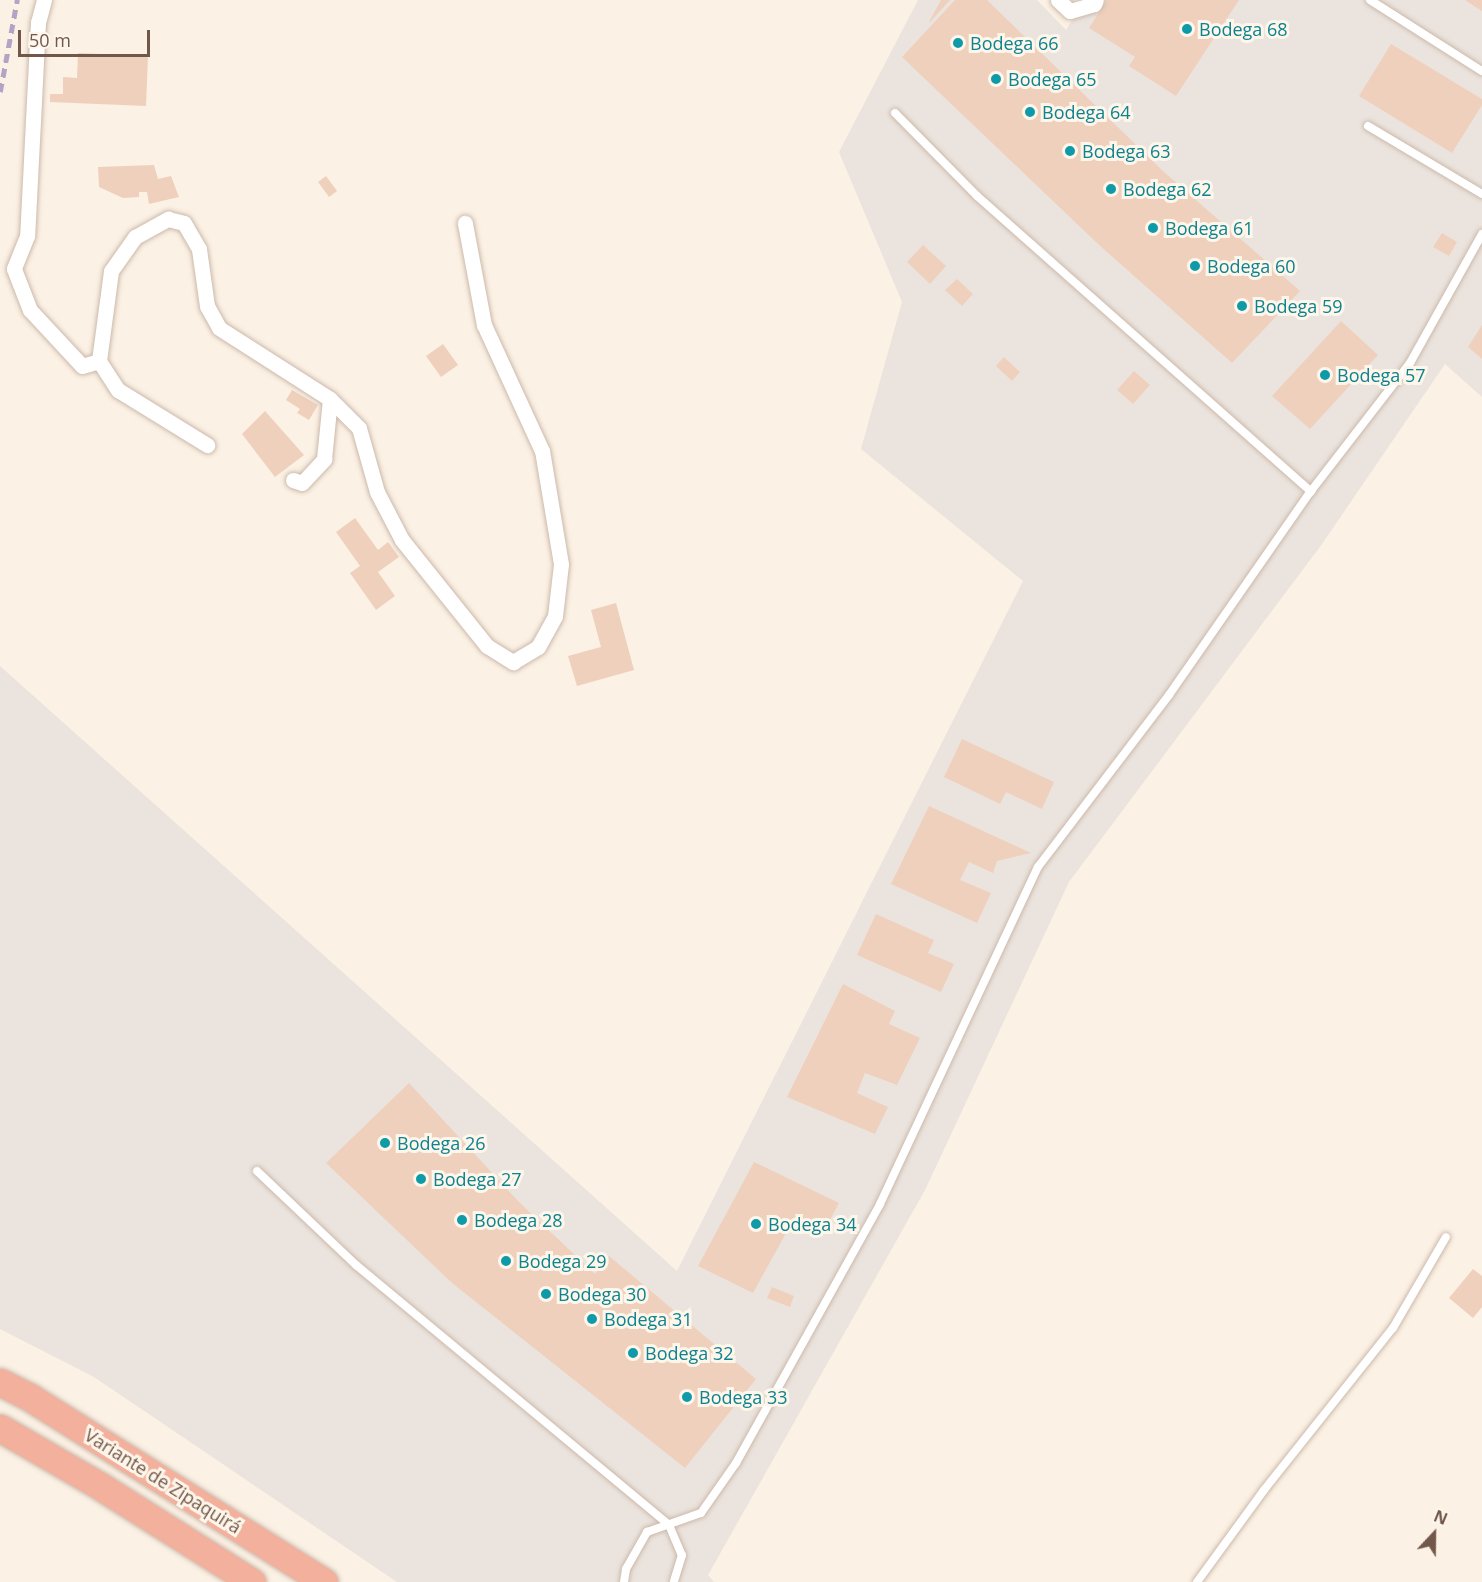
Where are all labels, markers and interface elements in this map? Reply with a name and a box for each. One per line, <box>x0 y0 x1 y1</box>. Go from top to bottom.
scale bar <box>21 18 153 56</box>
place label: Bodega 68 <box>1199 18 1288 40</box>
marker: Bodega 68 <box>1180 22 1194 36</box>
text: 50 m <box>29 28 71 52</box>
place label: Bodega 66 <box>970 32 1059 54</box>
marker: Bodega 66 <box>951 36 965 50</box>
place label: Bodega 65 <box>1008 68 1097 90</box>
marker: Bodega 65 <box>989 72 1003 86</box>
place label: Bodega 64 <box>1042 101 1131 123</box>
marker: Bodega 64 <box>1023 105 1037 119</box>
place label: Bodega 63 <box>1082 140 1171 162</box>
marker: Bodega 63 <box>1063 144 1077 158</box>
place label: Bodega 62 <box>1123 178 1212 200</box>
marker: Bodega 62 <box>1104 182 1118 196</box>
place label: Bodega 61 <box>1165 217 1254 239</box>
marker: Bodega 61 <box>1146 221 1160 235</box>
place label: Bodega 60 <box>1207 255 1296 277</box>
marker: Bodega 60 <box>1188 259 1202 273</box>
place label: Bodega 59 <box>1254 295 1343 317</box>
marker: Bodega 59 <box>1235 299 1249 313</box>
place label: Bodega 57 <box>1337 364 1426 386</box>
marker: Bodega 57 <box>1318 368 1332 382</box>
place label: Bodega 26 <box>397 1132 486 1154</box>
marker: Bodega 26 <box>378 1136 392 1150</box>
place label: Bodega 27 <box>433 1168 522 1190</box>
marker: Bodega 27 <box>414 1172 428 1186</box>
place label: Bodega 28 <box>474 1209 563 1231</box>
marker: Bodega 28 <box>455 1213 469 1227</box>
place label: Bodega 34 <box>768 1213 857 1235</box>
marker: Bodega 34 <box>749 1217 763 1231</box>
place label: Bodega 29 <box>518 1250 607 1272</box>
marker: Bodega 29 <box>499 1254 513 1268</box>
place label: Bodega 30 <box>558 1283 647 1305</box>
marker: Bodega 30 <box>539 1287 553 1301</box>
place label: Bodega 31 <box>604 1308 693 1330</box>
marker: Bodega 31 <box>585 1312 599 1326</box>
place label: Bodega 32 <box>645 1342 734 1364</box>
marker: Bodega 32 <box>626 1346 640 1360</box>
place label: Bodega 33 <box>699 1386 788 1408</box>
marker: Bodega 33 <box>680 1390 694 1404</box>
street label: Variante de Zipaquirá <box>81 1424 245 1538</box>
north arrow <box>1404 1504 1464 1564</box>
text: N <box>1431 1505 1451 1530</box>

